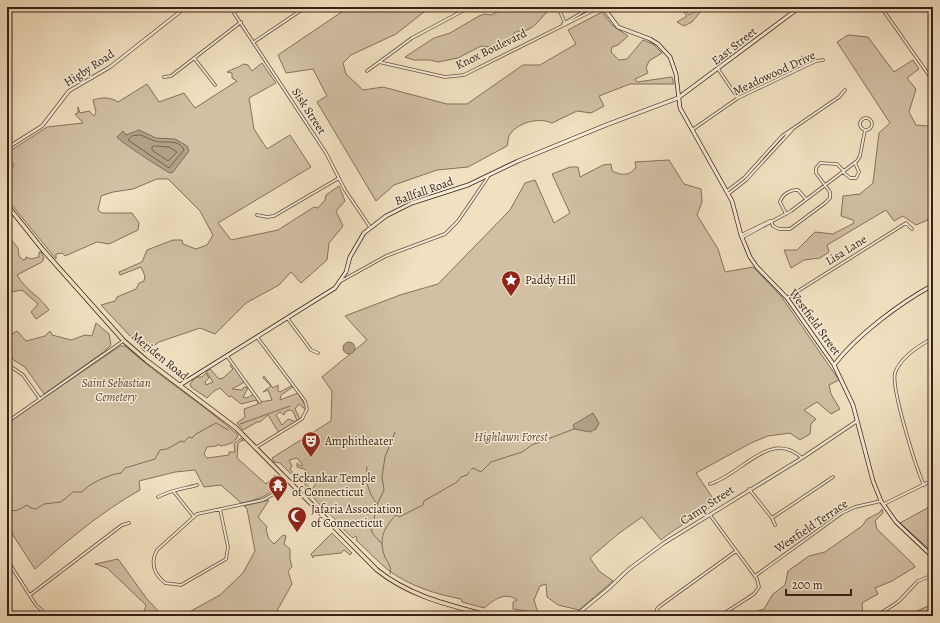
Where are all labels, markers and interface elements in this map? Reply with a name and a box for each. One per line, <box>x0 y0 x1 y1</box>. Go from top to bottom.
street label: East Street <box>708 23 760 69</box>
street label: Knox Boulevard <box>453 25 530 73</box>
street label: Higby Road <box>61 45 118 90</box>
street label: Meadowood Drive <box>730 47 818 99</box>
street label: Sisk Street <box>288 85 330 137</box>
street label: Ballfall Road <box>392 173 456 209</box>
street label: Lisa Lane <box>822 231 870 269</box>
place icon: Paddy Hill <box>500 269 522 297</box>
place label: Paddy Hill <box>525 272 576 288</box>
street label: Westfield Street <box>785 285 844 358</box>
street label: Meriden Road <box>128 328 192 384</box>
park label: Saint Sebastian Cemetery <box>81 375 151 405</box>
park label: Highlawn Forest <box>474 429 548 445</box>
theatre icon: Amphitheater <box>300 430 322 458</box>
place label: Amphitheater <box>324 433 394 449</box>
place label: Eckankar Temple of Connecticut <box>292 470 376 500</box>
temple icon: Eckankar Temple of Connecticut <box>267 474 289 502</box>
street label: Camp Street <box>677 482 737 528</box>
street label: Westfield Terrace <box>771 496 851 557</box>
place label: Jafaria Association of Connecticut <box>311 501 403 531</box>
mosque icon: Jafaria Association of Connecticut <box>286 505 308 533</box>
scale bar <box>786 571 851 597</box>
text: 200 m <box>792 577 823 593</box>

